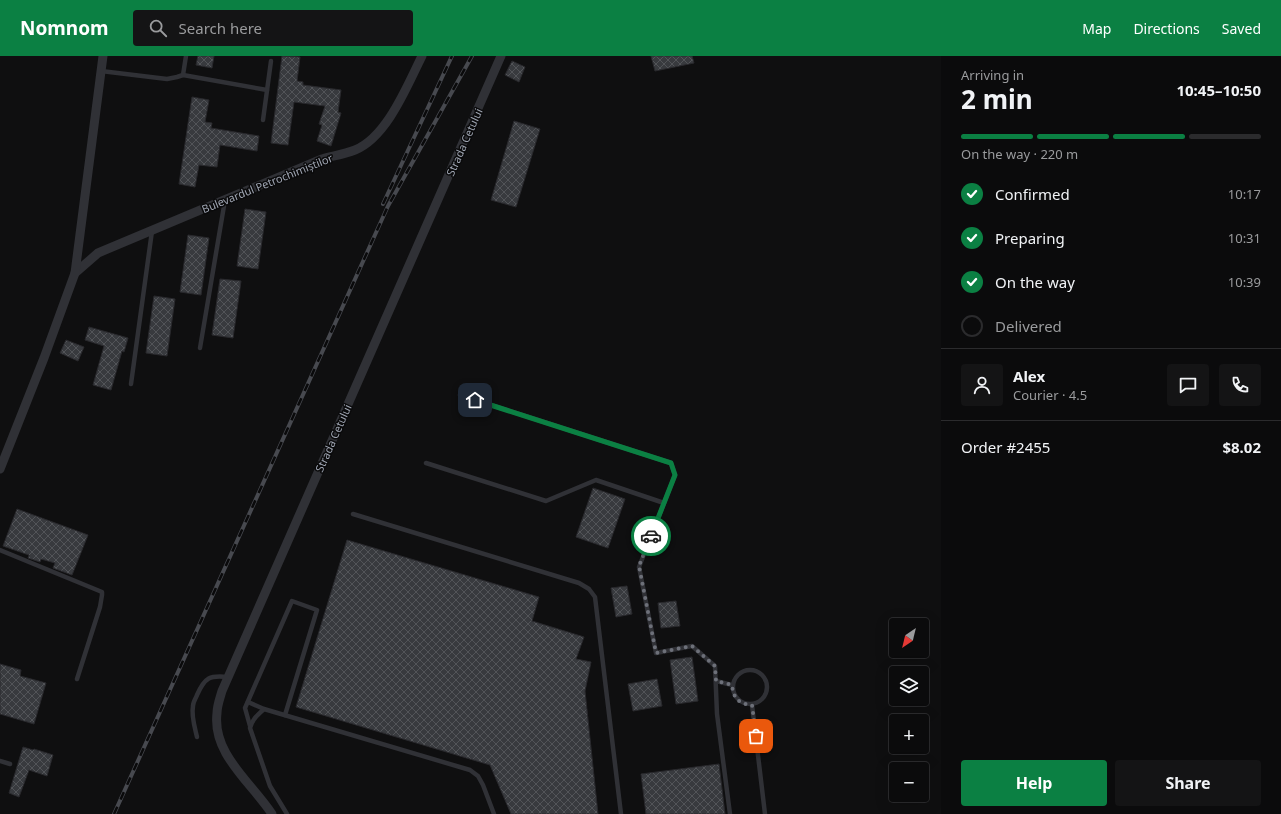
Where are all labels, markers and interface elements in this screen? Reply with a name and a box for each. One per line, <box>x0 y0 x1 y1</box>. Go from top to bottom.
search box <box>133 10 413 46</box>
text: Nomnom <box>20 15 109 41</box>
icon: search <box>147 17 169 39</box>
text: Search here <box>179 18 262 38</box>
text: Map <box>1082 19 1111 38</box>
text: Directions <box>1133 19 1200 38</box>
text: Saved <box>1222 19 1261 38</box>
text: Arriving in <box>961 66 1024 84</box>
text: 10:45–10:50 <box>1176 80 1261 100</box>
text: 2 min <box>961 81 1033 117</box>
street label: Strada Cetului <box>442 106 486 178</box>
text: On the way · 220 m <box>961 145 1078 163</box>
street label: Bulevardul Petrochimiștilor <box>199 150 335 216</box>
icon: check <box>961 183 983 205</box>
text: Confirmed <box>995 184 1070 204</box>
text: 10:17 <box>1228 185 1261 203</box>
icon: check <box>961 227 983 249</box>
text: Preparing <box>995 228 1065 248</box>
text: 10:31 <box>1228 229 1261 247</box>
icon: check <box>961 271 983 293</box>
text: On the way <box>995 272 1075 292</box>
text: 10:39 <box>1228 273 1261 291</box>
text: Delivered <box>995 316 1062 336</box>
button: person <box>961 364 1003 406</box>
button: chat <box>1167 364 1209 406</box>
button: phone <box>1219 364 1261 406</box>
text: Alex <box>1013 366 1045 386</box>
pin <box>458 383 492 417</box>
text: Courier · 4.5 <box>1013 386 1087 404</box>
icon: home <box>464 389 486 411</box>
street label: Strada Cetului <box>311 402 355 474</box>
text: Order #2455 <box>961 437 1050 457</box>
text: $8.02 <box>1222 437 1261 457</box>
courier <box>631 516 671 556</box>
icon: car <box>640 525 662 547</box>
north arrow <box>889 618 929 658</box>
map controls <box>889 618 929 802</box>
button: layers <box>889 666 929 706</box>
button: + <box>889 714 929 754</box>
pin <box>739 719 773 753</box>
icon: bag <box>745 725 767 747</box>
button: Help <box>961 760 1107 806</box>
button: Share <box>1115 760 1261 806</box>
button: − <box>889 762 929 802</box>

